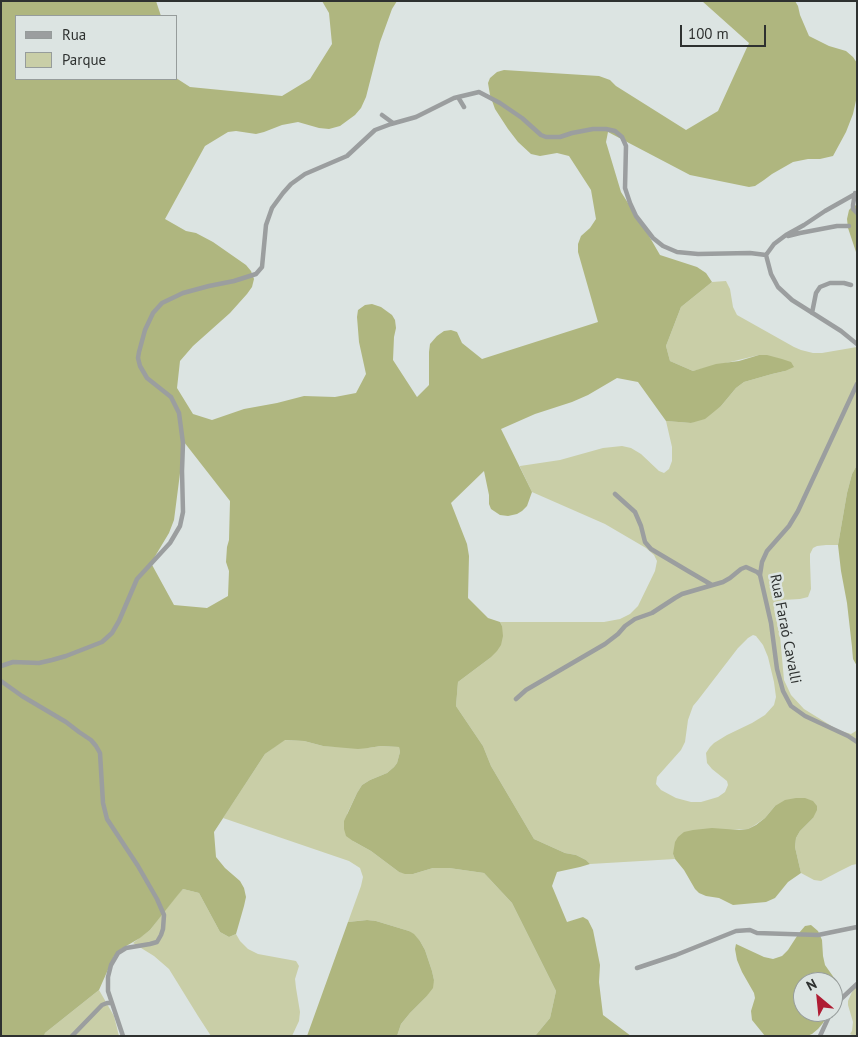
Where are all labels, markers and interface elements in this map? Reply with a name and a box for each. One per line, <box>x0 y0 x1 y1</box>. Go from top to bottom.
legend <box>15 15 178 80</box>
scale bar <box>683 15 769 47</box>
text: 100 m <box>688 24 729 43</box>
text: Rua <box>62 25 86 44</box>
text: Parque <box>62 50 106 69</box>
street label: Rua Faraó Cavalli <box>766 573 804 685</box>
north arrow <box>793 972 843 1022</box>
text: N <box>803 975 820 995</box>

